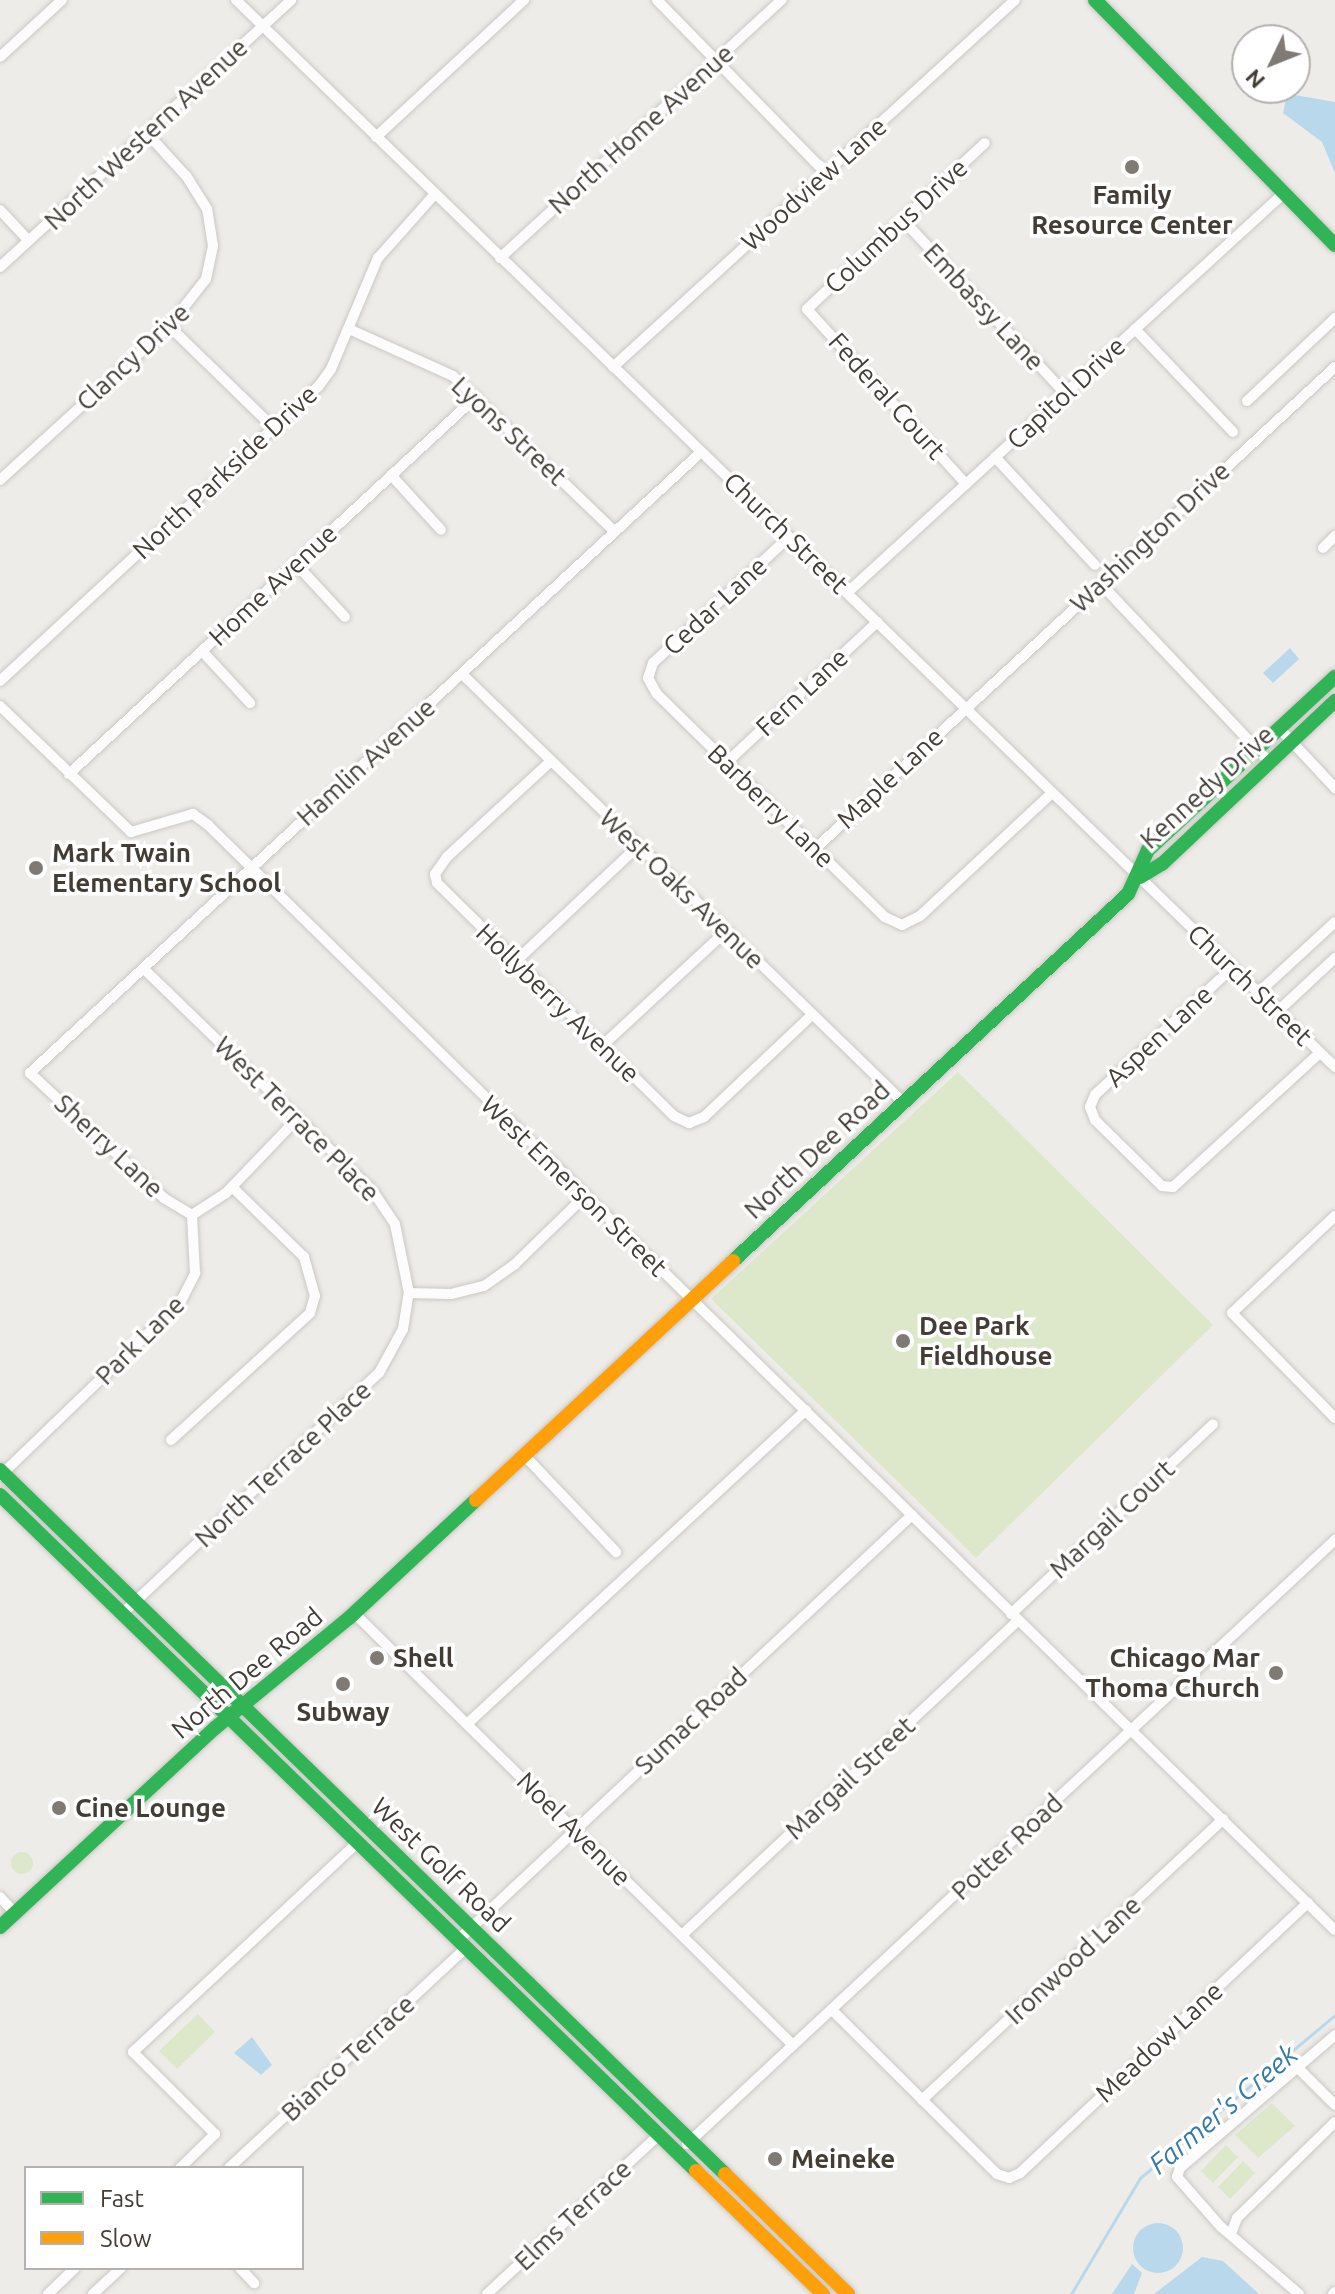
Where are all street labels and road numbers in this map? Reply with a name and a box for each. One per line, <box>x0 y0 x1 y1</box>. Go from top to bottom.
street label: North Western Avenue <box>38 32 254 236</box>
street label: North Home Avenue <box>542 38 740 220</box>
street label: Woodview Lane <box>735 111 893 257</box>
street label: Columbus Drive <box>818 152 974 300</box>
street label: Embassy Lane <box>917 237 1051 377</box>
street label: Clancy Drive <box>70 297 196 417</box>
street label: Federal Court <box>822 326 952 466</box>
street label: Capitol Drive <box>1000 330 1132 456</box>
street label: Lyons Street <box>445 370 573 492</box>
street label: North Parkside Drive <box>126 378 324 566</box>
street label: Washington Drive <box>1064 455 1236 619</box>
street label: Church Street <box>717 466 855 600</box>
street label: Home Avenue <box>203 518 343 652</box>
street label: Cedar Lane <box>657 550 773 662</box>
street label: Fern Lane <box>749 642 855 742</box>
street label: Hamlin Avenue <box>290 692 442 832</box>
street label: Kennedy Drive <box>1134 719 1280 855</box>
street label: Maple Lane <box>830 721 950 835</box>
street label: Barberry Lane <box>701 738 841 874</box>
street label: West Oaks Avenue <box>593 802 771 976</box>
street label: Hollyberry Avenue <box>470 917 646 1089</box>
street label: Church Street <box>1181 918 1319 1052</box>
street label: Aspen Lane <box>1099 979 1219 1093</box>
street label: West Terrace Place <box>208 1030 386 1208</box>
street label: North Dee Road <box>738 1075 896 1225</box>
street label: Sherry Lane <box>48 1088 170 1204</box>
street label: West Emerson Street <box>474 1089 674 1283</box>
street label: Park Lane <box>89 1289 191 1391</box>
street label: North Terrace Place <box>188 1374 378 1554</box>
street label: Margail Court <box>1043 1453 1181 1585</box>
street label: North Dee Road <box>165 1601 329 1745</box>
street label: Sumac Road <box>628 1661 754 1781</box>
street label: Margail Street <box>779 1710 921 1846</box>
street label: Noel Avenue <box>510 1765 638 1893</box>
street label: Potter Road <box>945 1788 1069 1906</box>
street label: West Golf Road <box>365 1791 517 1939</box>
street label: Ironwood Lane <box>999 1889 1147 2031</box>
street label: Meadow Lane <box>1089 1975 1229 2109</box>
street label: Bianco Terrace <box>275 1988 421 2128</box>
street label: Elms Terrace <box>508 2153 638 2277</box>

